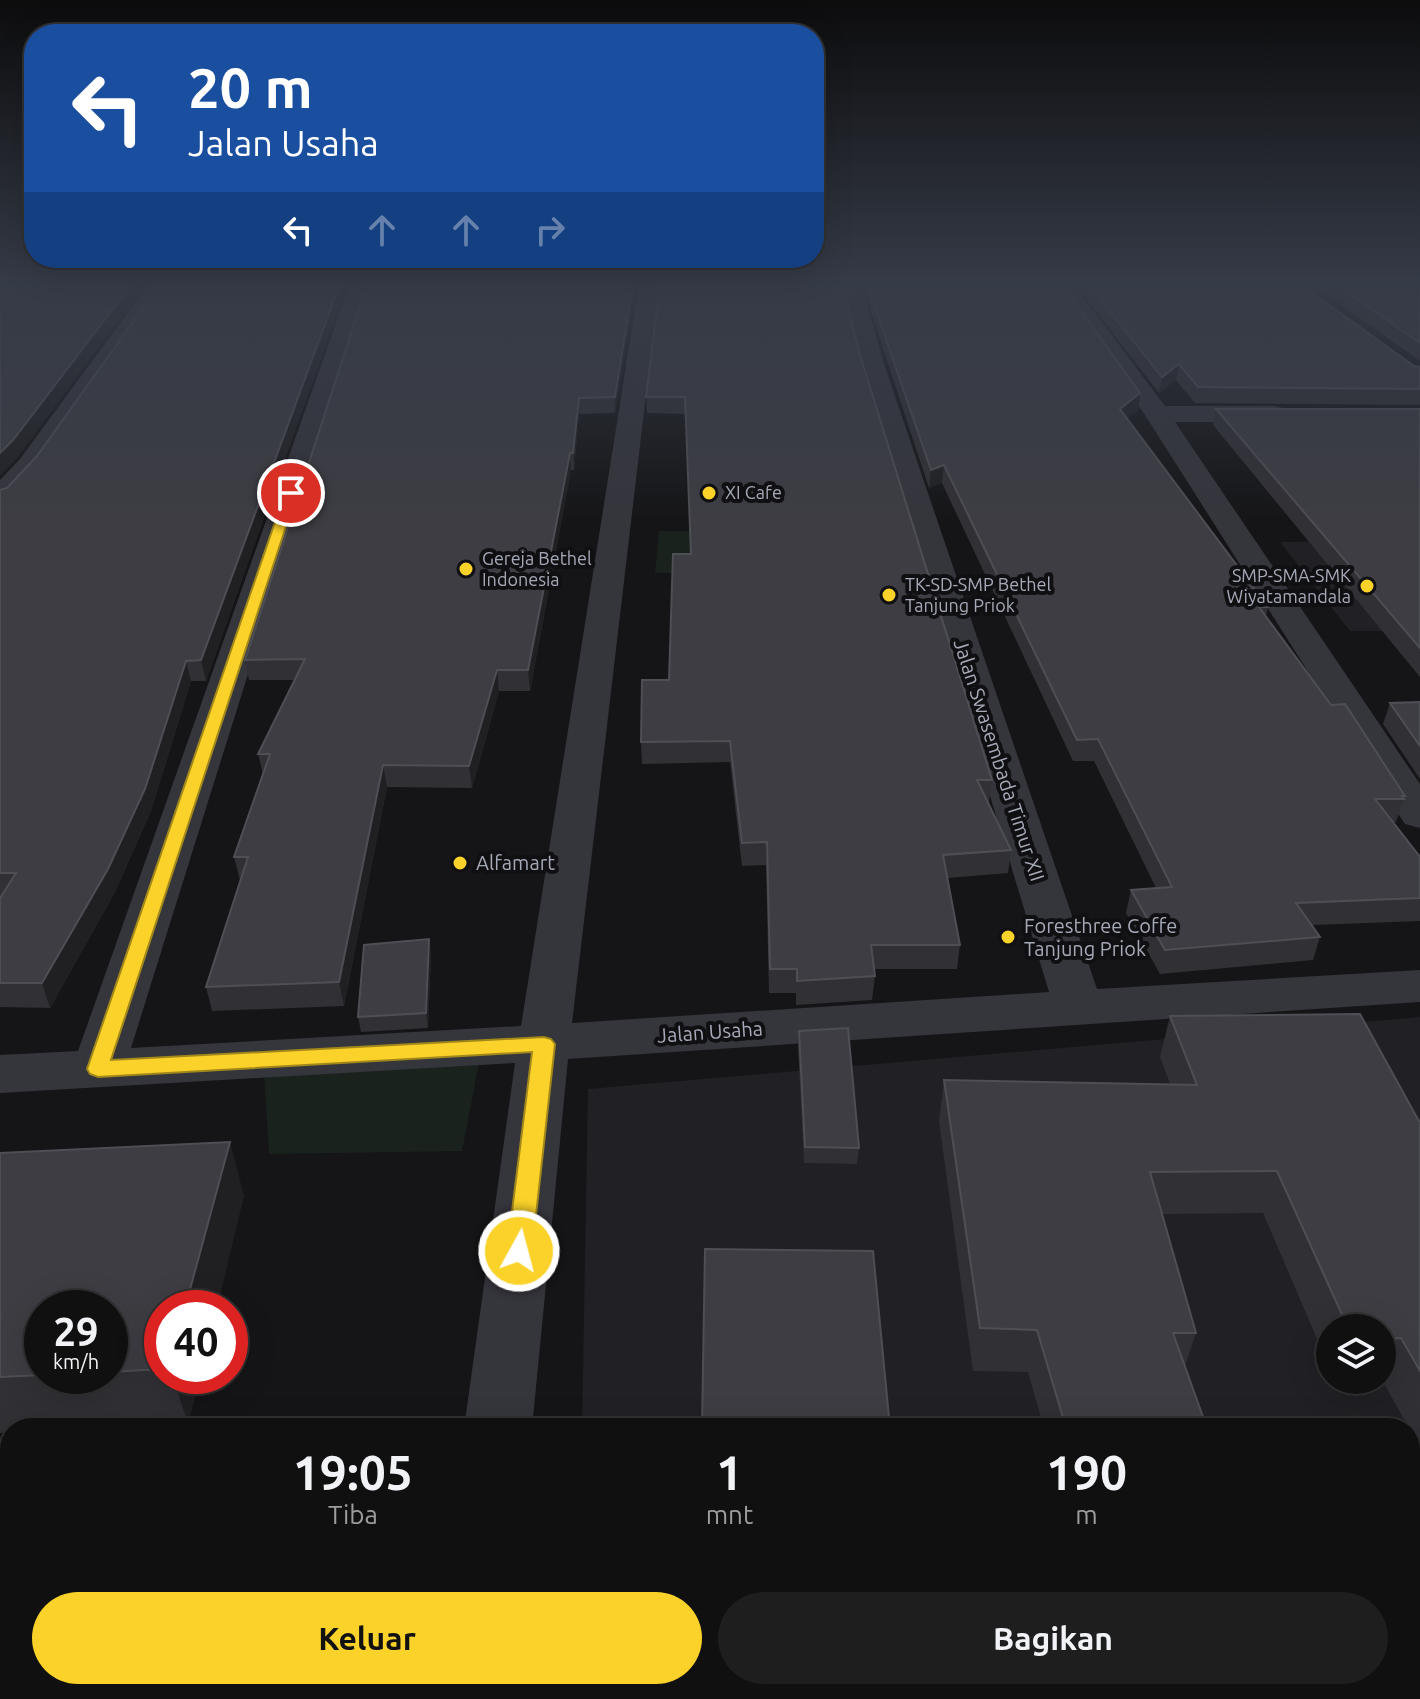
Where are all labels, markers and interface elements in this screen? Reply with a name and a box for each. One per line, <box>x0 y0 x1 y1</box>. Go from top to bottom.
icon: left <box>56 56 160 160</box>
text: 20 m <box>188 56 313 119</box>
text: Jalan Usaha <box>188 122 379 163</box>
icon: left <box>276 208 320 252</box>
icon: ahead <box>360 208 404 252</box>
icon: ahead <box>444 208 488 252</box>
icon: right <box>528 208 572 252</box>
pin <box>257 459 325 527</box>
icon: arrive <box>269 471 313 515</box>
place label: XI Cafe <box>725 482 782 502</box>
marker: XI Cafe <box>700 484 718 502</box>
place label: Gereja Bethel Indonesia <box>482 548 592 589</box>
marker: Gereja Bethel Indonesia <box>457 560 475 578</box>
place label: SMP-SMA-SMK Wiyatamandala <box>1227 565 1351 606</box>
place label: TK-SD-SMP Bethel Tanjung Priok <box>905 574 1051 615</box>
marker: SMP-SMA-SMK Wiyatamandala <box>1358 577 1376 595</box>
marker: TK-SD-SMP Bethel Tanjung Priok <box>880 586 898 604</box>
street label: Jalan Swasembada Timur XII <box>949 636 1050 884</box>
place label: Alfamart <box>476 851 555 874</box>
marker: Alfamart <box>451 854 469 872</box>
place label: Foresthree Coffe Tanjung Priok <box>1024 914 1177 960</box>
marker: Foresthree Coffe Tanjung Priok <box>999 928 1017 946</box>
street label: Jalan Usaha <box>656 1016 764 1047</box>
position arrow <box>477 1209 561 1293</box>
speed limit sign: 40 <box>144 1290 248 1394</box>
text: 29 <box>53 1309 99 1354</box>
map controls <box>1316 1314 1396 1394</box>
button: layers <box>1316 1314 1396 1394</box>
text: km/h <box>53 1350 99 1373</box>
text: 19:05 <box>293 1445 413 1499</box>
text: 1 <box>716 1445 743 1499</box>
text: 190 <box>1046 1445 1127 1499</box>
text: Tiba <box>328 1500 378 1529</box>
text: mnt <box>706 1500 753 1529</box>
text: m <box>1075 1500 1098 1529</box>
button: Keluar <box>32 1592 702 1684</box>
button: Bagikan <box>718 1592 1388 1684</box>

